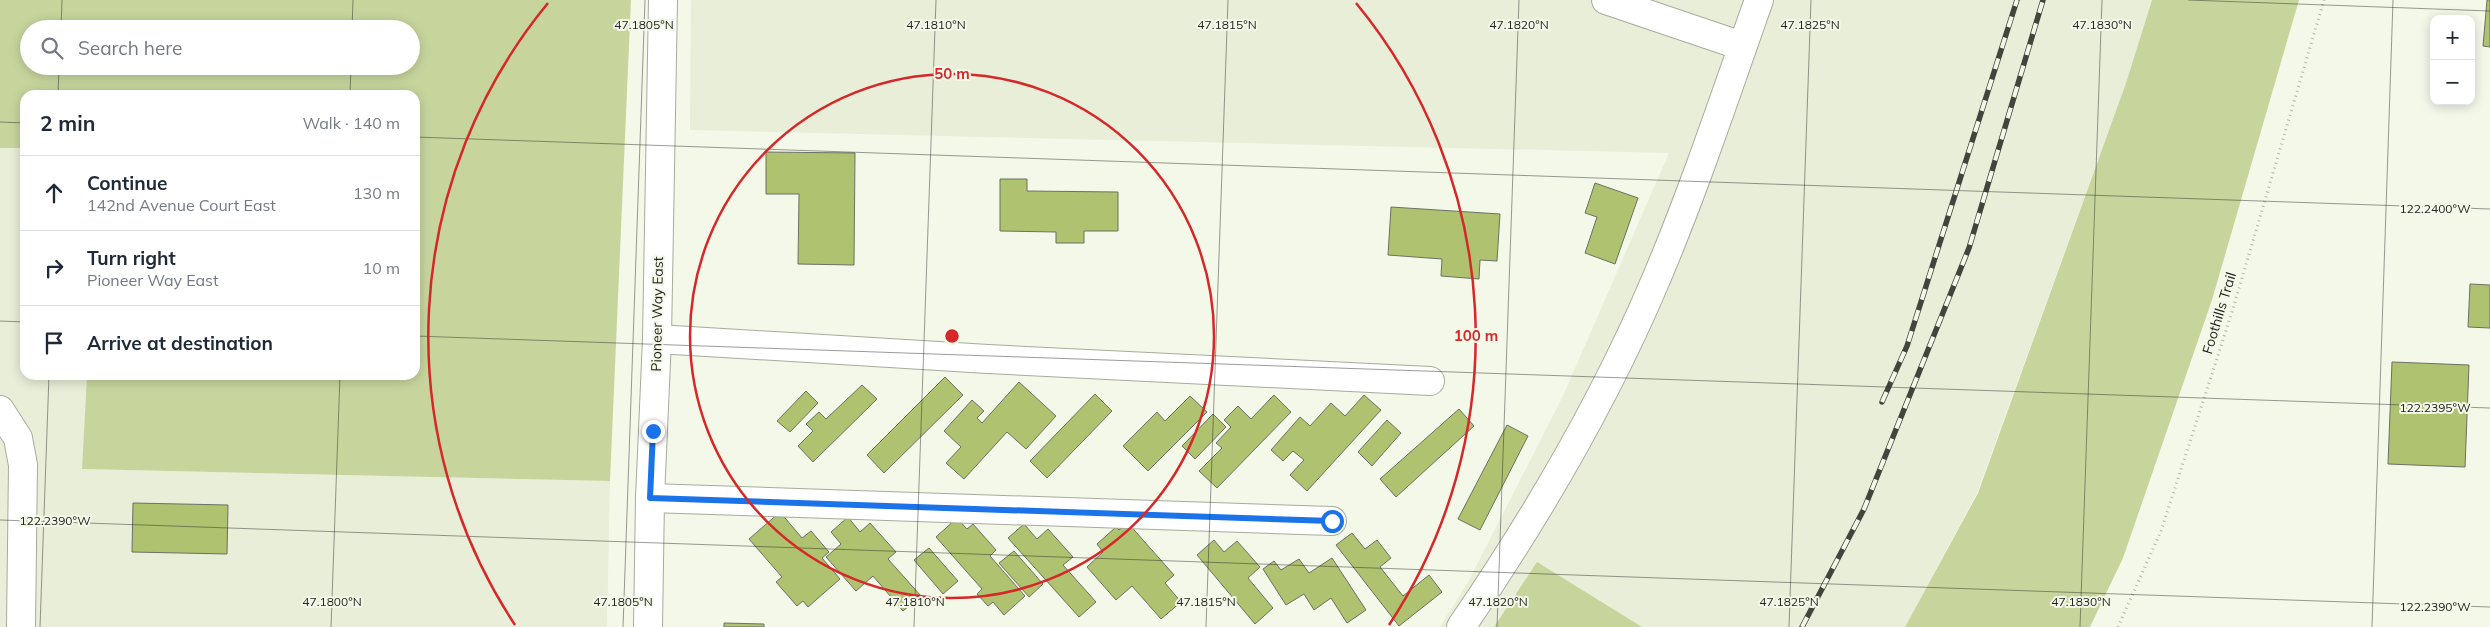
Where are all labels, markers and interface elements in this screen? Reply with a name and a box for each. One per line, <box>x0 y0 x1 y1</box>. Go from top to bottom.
map controls <box>2430 15 2475 105</box>
button: + <box>2430 15 2475 60</box>
text: 47.1805°N <box>614 17 674 32</box>
text: 47.1810°N <box>906 17 966 32</box>
text: 47.1815°N <box>1197 17 1257 32</box>
text: 47.1820°N <box>1489 17 1549 32</box>
text: 47.1825°N <box>1780 17 1840 32</box>
text: 47.1830°N <box>2072 17 2132 32</box>
search box <box>20 20 420 75</box>
icon: search <box>38 34 66 62</box>
text: Search here <box>78 36 182 60</box>
button: − <box>2430 60 2475 105</box>
text: 50 m <box>934 64 970 83</box>
text: 2 min <box>40 110 95 136</box>
text: Walk · 140 m <box>302 113 400 133</box>
text: Continue <box>87 171 167 195</box>
icon: ahead <box>40 179 68 207</box>
text: 130 m <box>353 183 400 203</box>
text: 142nd Avenue Court East <box>87 195 276 215</box>
text: 122.2400°W <box>2399 201 2471 216</box>
text: Turn right <box>87 246 176 270</box>
icon: right <box>40 254 68 282</box>
street label: Pioneer Way East <box>647 256 667 372</box>
text: 10 m <box>363 258 400 278</box>
text: Pioneer Way East <box>87 270 219 290</box>
street label: Foothills Trail <box>2198 270 2240 356</box>
text: 100 m <box>1454 326 1498 345</box>
centre of rings <box>943 327 961 345</box>
icon: arrive <box>40 329 68 357</box>
text: Arrive at destination <box>87 331 273 355</box>
text: 122.2395°W <box>2399 400 2471 415</box>
route end <box>642 420 665 443</box>
route start <box>1321 510 1344 533</box>
text: 122.2390°W <box>19 513 91 528</box>
text: 47.1800°N <box>302 594 362 609</box>
text: 47.1805°N <box>593 594 653 609</box>
text: 47.1810°N <box>885 594 945 609</box>
text: 47.1815°N <box>1176 594 1236 609</box>
text: 47.1820°N <box>1468 594 1528 609</box>
text: 47.1825°N <box>1759 594 1819 609</box>
text: 47.1830°N <box>2051 594 2111 609</box>
text: 122.2390°W <box>2399 599 2471 614</box>

